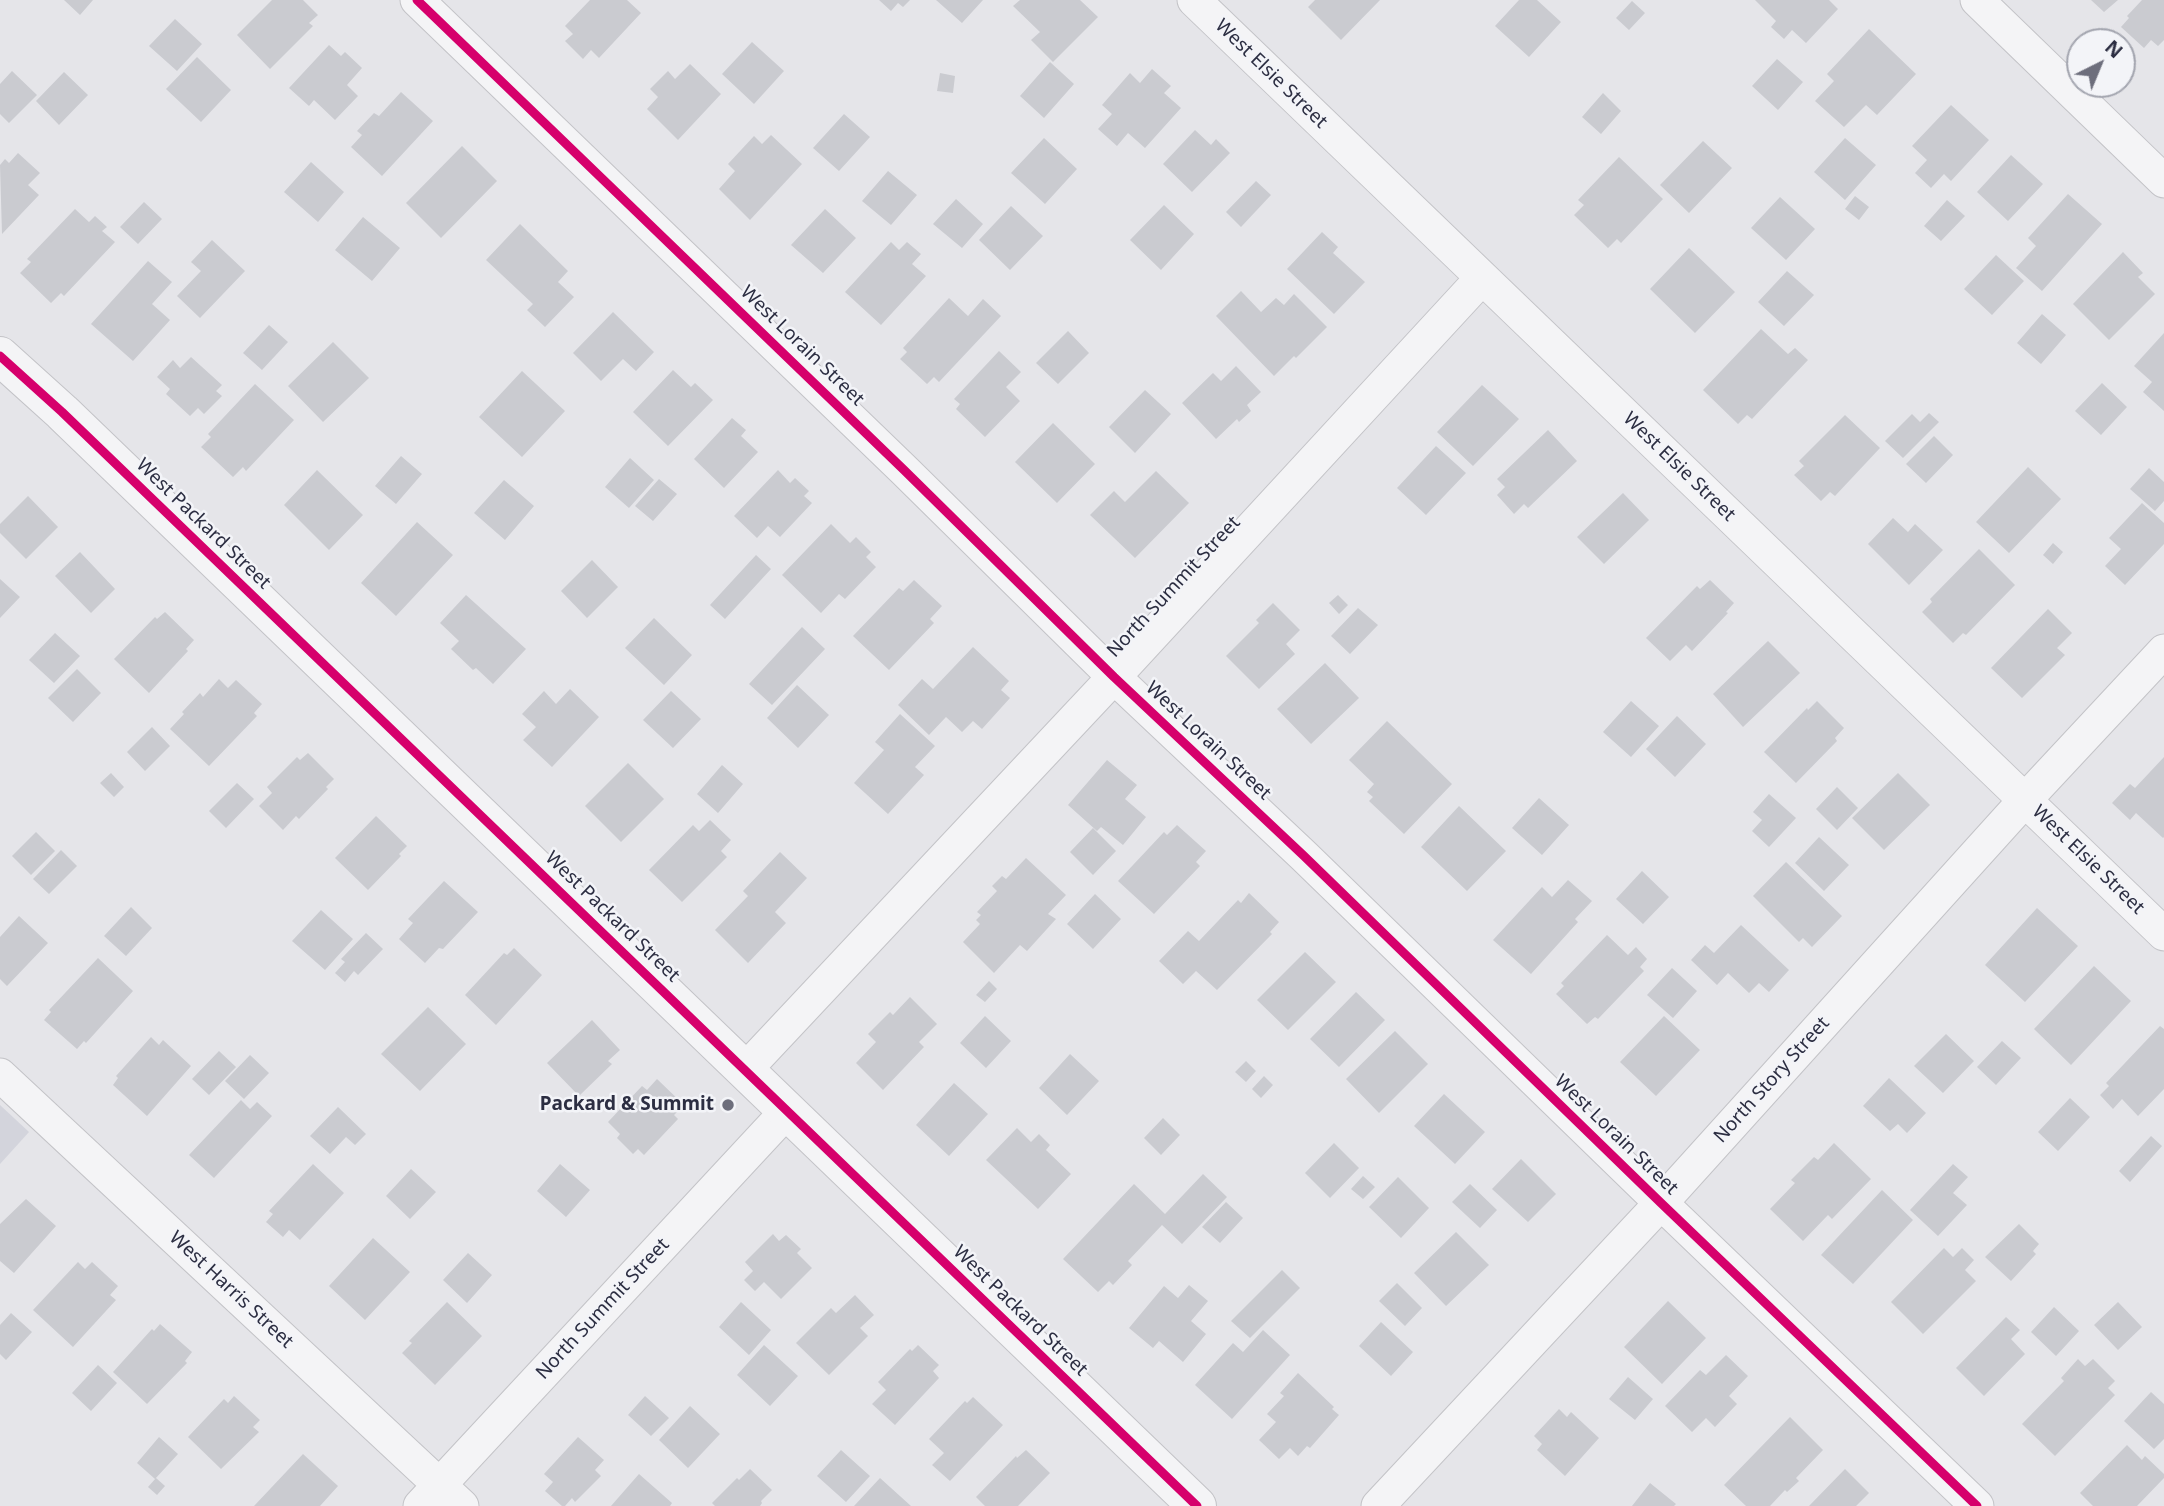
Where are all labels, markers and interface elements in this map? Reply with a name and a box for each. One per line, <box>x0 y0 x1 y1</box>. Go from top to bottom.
street label: West Elsie Street <box>1210 15 1332 133</box>
north arrow <box>2066 28 2136 98</box>
text: N <box>2099 34 2128 64</box>
street label: West Lorain Street <box>735 281 869 411</box>
street label: West Elsie Street <box>1618 408 1740 526</box>
street label: West Packard Street <box>131 454 275 594</box>
street label: North Summit Street <box>1103 512 1245 662</box>
street label: West Lorain Street <box>1141 677 1275 805</box>
street label: West Elsie Street <box>2027 801 2149 919</box>
street label: West Packard Street <box>540 847 684 987</box>
street label: North Story Street <box>1709 1012 1835 1148</box>
street label: West Lorain Street <box>1549 1070 1683 1200</box>
place label: Packard & Summit <box>540 1094 714 1116</box>
marker: Packard & Summit <box>720 1097 736 1113</box>
street label: West Harris Street <box>164 1227 298 1353</box>
street label: North Summit Street <box>532 1234 674 1384</box>
street label: West Packard Street <box>948 1241 1092 1381</box>

